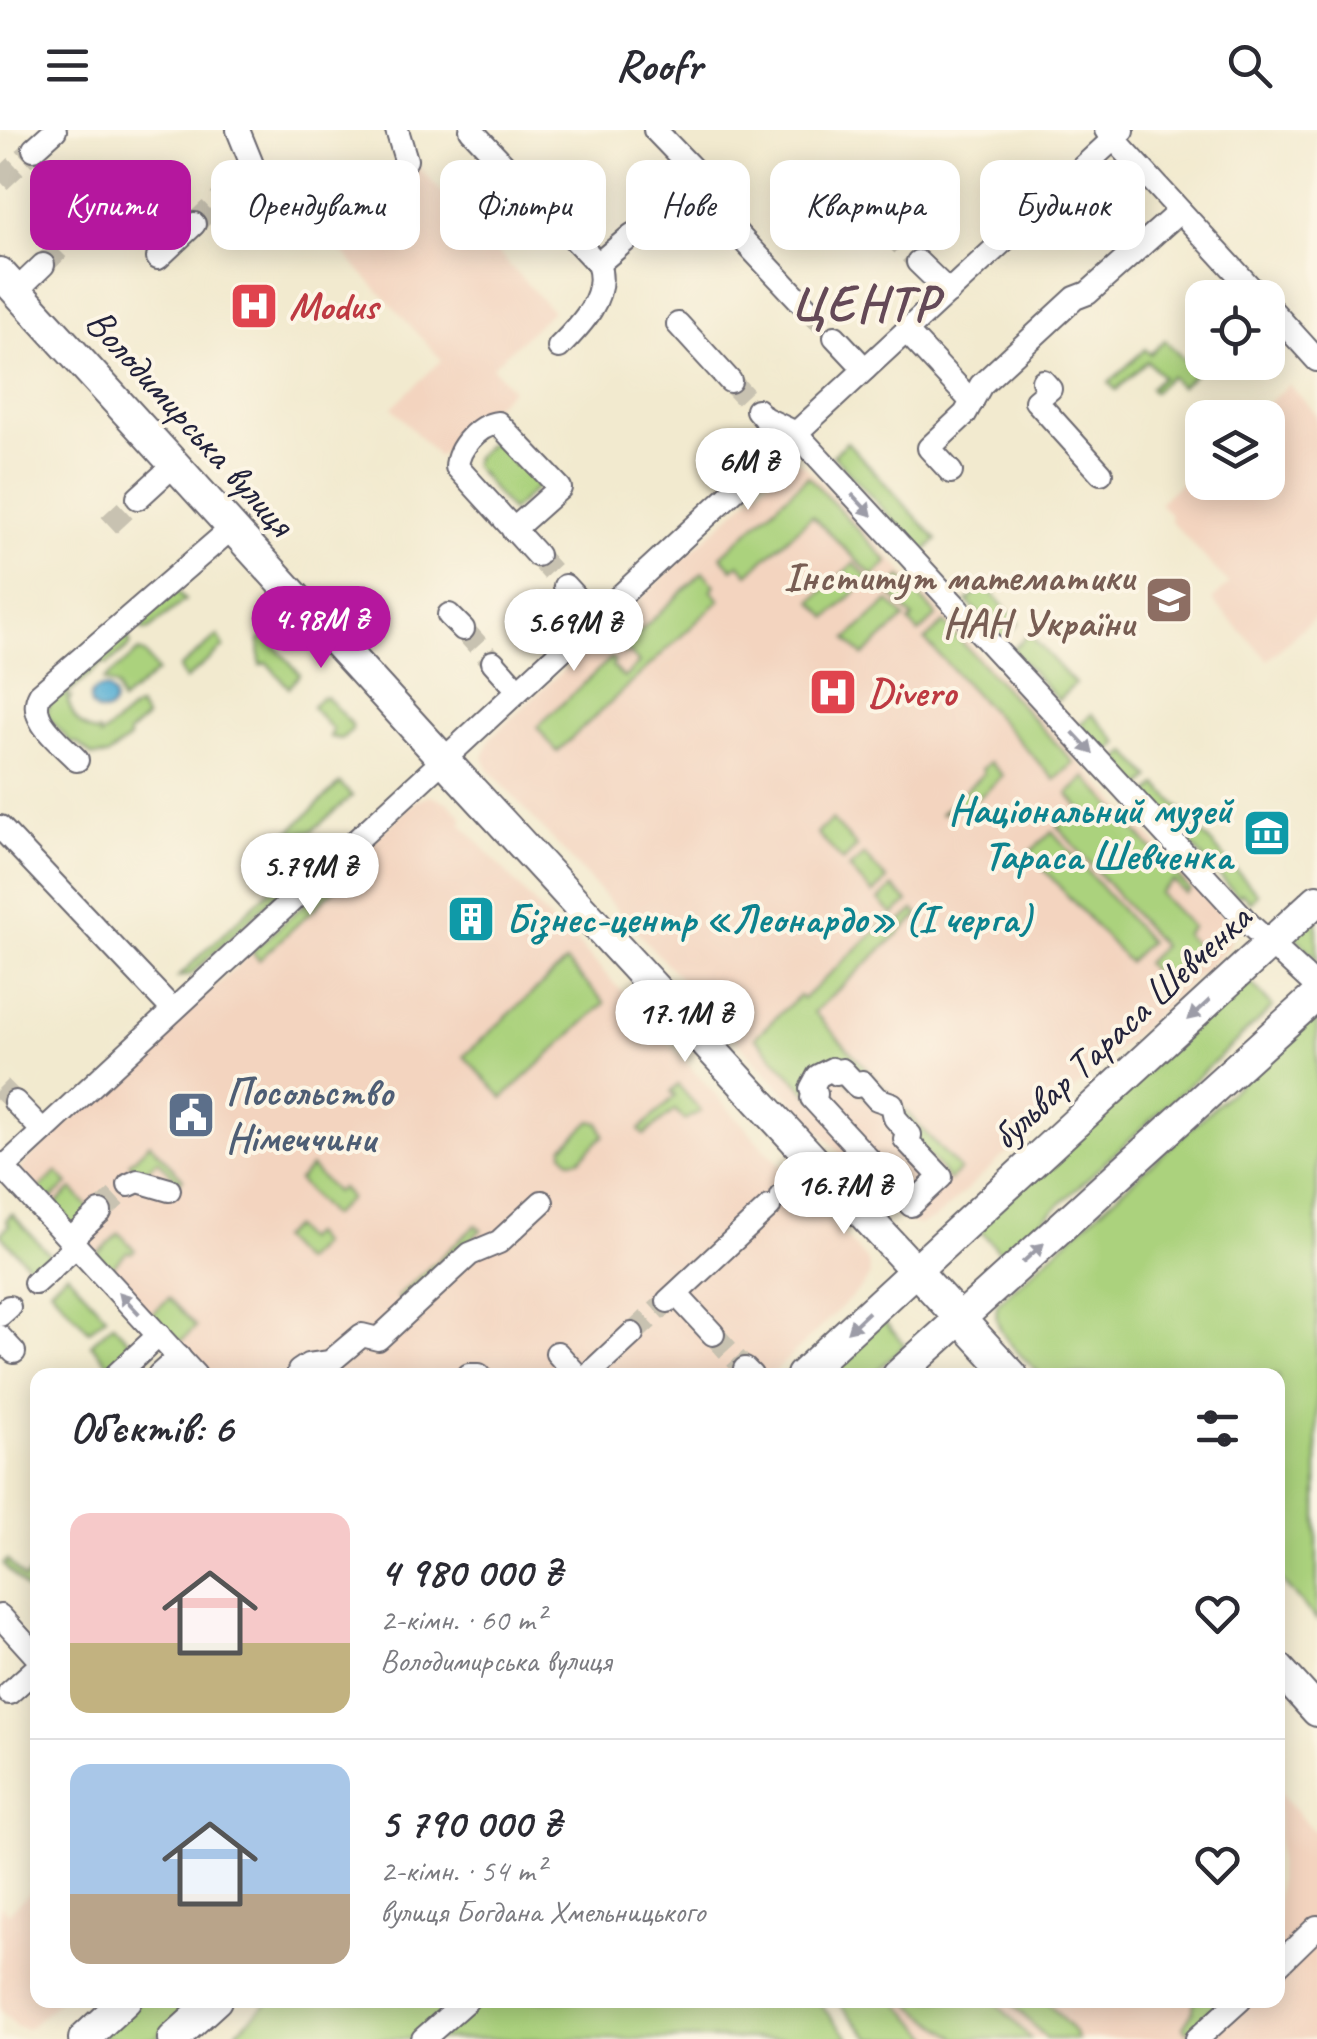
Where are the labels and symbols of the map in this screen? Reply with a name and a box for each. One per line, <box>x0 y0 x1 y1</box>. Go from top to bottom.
district label: ЦЕНТР <box>791 272 944 335</box>
hospital icon: Modus <box>228 280 280 332</box>
place label: Modus <box>289 281 382 331</box>
street label: Володимирська вулиця <box>75 298 307 548</box>
pin: 6M ₴ <box>689 428 807 513</box>
one-way arrow <box>850 493 873 517</box>
place label: Інститут математики НАН України <box>783 552 1137 648</box>
school or university icon: Інститут математики НАН України <box>1143 574 1195 626</box>
pin: 4.98M ₴ <box>229 586 413 671</box>
pin: 5.69M ₴ <box>482 589 666 674</box>
hospital icon: Divero <box>807 666 859 718</box>
place label: Divero <box>868 667 958 717</box>
one-way arrow <box>1071 731 1094 755</box>
place label: Національний музей Тараса Шевченка <box>949 785 1235 881</box>
museum icon: Національний музей Тараса Шевченка <box>1241 807 1293 859</box>
pin: 5.79M ₴ <box>218 833 402 918</box>
street label: бульвар Тараса Шевченка <box>980 892 1264 1160</box>
building icon: Бізнес-центр «Леонардо» (I черга) <box>445 893 497 945</box>
place label: Бізнес-центр «Леонардо» (I черга) <box>506 894 1034 945</box>
pin: 17.1M ₴ <box>593 980 777 1065</box>
one-way arrow <box>1187 998 1211 1021</box>
place label: Посольство Німеччини <box>226 1067 395 1163</box>
public building icon: Посольство Німеччини <box>165 1089 217 1141</box>
pin: 16.7M ₴ <box>752 1152 936 1237</box>
one-way arrow <box>1020 1242 1045 1264</box>
one-way arrow <box>118 1292 141 1316</box>
one-way arrow <box>847 1310 871 1333</box>

